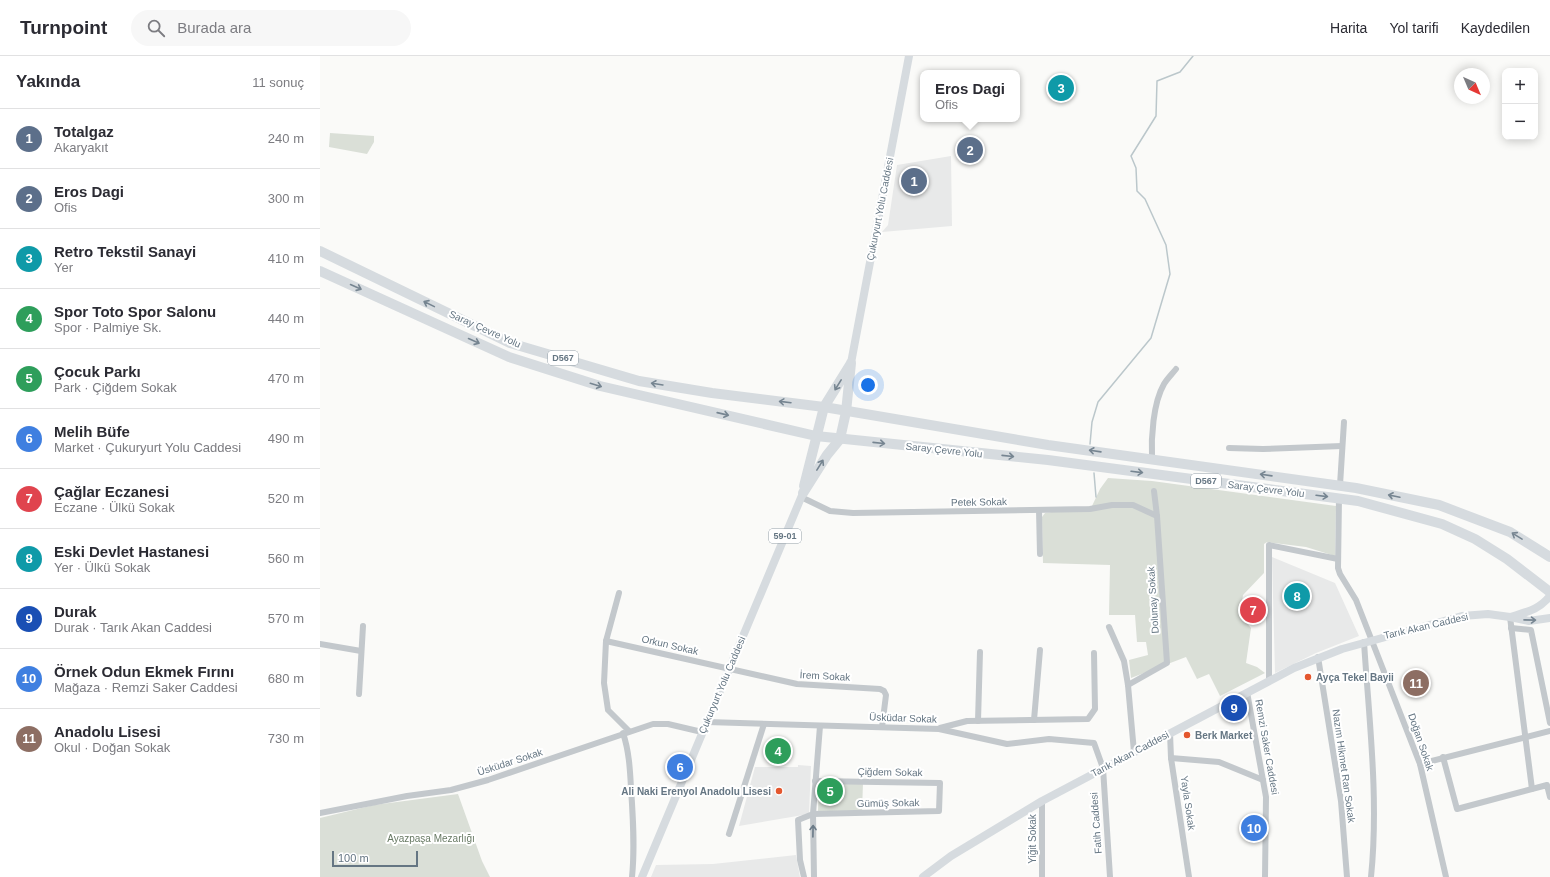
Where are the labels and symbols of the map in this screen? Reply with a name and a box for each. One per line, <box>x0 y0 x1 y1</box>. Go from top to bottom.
north arrow <box>1454 68 1490 104</box>
pin: 3 <box>1048 73 1074 103</box>
pin: 2 <box>957 135 983 165</box>
street label: Çukuryurt Yolu Caddesi <box>865 157 895 261</box>
pin: 1 <box>901 166 927 196</box>
one-way arrow <box>349 284 361 291</box>
one-way arrow <box>424 300 436 307</box>
street label: Saray Çevre Yolu <box>447 308 523 350</box>
one-way arrow <box>468 338 480 345</box>
road number: D567 <box>548 351 578 365</box>
your location <box>858 375 878 395</box>
one-way arrow <box>833 379 841 391</box>
one-way arrow <box>651 380 664 388</box>
one-way arrow <box>590 382 603 389</box>
one-way arrow <box>779 399 792 406</box>
one-way arrow <box>716 411 729 419</box>
one-way arrow <box>872 439 885 447</box>
street label: Saray Çevre Yolu <box>905 440 983 460</box>
one-way arrow <box>1089 447 1102 455</box>
one-way arrow <box>1001 453 1014 460</box>
one-way arrow <box>816 460 824 471</box>
one-way arrow <box>1130 468 1143 476</box>
one-way arrow <box>1260 471 1273 479</box>
road number: D567 <box>1191 474 1221 488</box>
street label: Saray Çevre Yolu <box>1227 479 1305 499</box>
one-way arrow <box>1388 491 1401 499</box>
one-way arrow <box>1315 492 1328 500</box>
street label: Petek Sokak <box>951 496 1008 508</box>
road number: 59-01 <box>769 529 801 543</box>
one-way arrow <box>1512 532 1523 540</box>
street label: Dolunay Sokak <box>1145 565 1161 634</box>
pin: 8 <box>1284 581 1310 611</box>
pin: 7 <box>1240 595 1266 625</box>
street label: Tarık Akan Caddesi <box>1383 611 1469 641</box>
one-way arrow <box>1523 616 1536 624</box>
street label: Orkun Sokak <box>641 633 700 657</box>
street label: Çukuryurt Yolu Caddesi <box>697 635 747 735</box>
street label: İrem Sokak <box>799 668 852 683</box>
pin: 11 <box>1403 668 1429 698</box>
marker: Ayça Tekel Bayii <box>1303 672 1313 682</box>
place label: Ayça Tekel Bayii <box>1316 672 1394 683</box>
pin: 9 <box>1221 693 1247 723</box>
street label: Remzi Saker Caddesi <box>1253 698 1281 796</box>
street label: Nazım Hikmet Ran Sokak <box>1331 709 1358 824</box>
street label: Üsküdar Sokak <box>869 711 938 725</box>
street label: Doğan Sokak <box>1406 712 1436 773</box>
street label: Tarık Akan Caddesi <box>1089 729 1171 779</box>
marker: Berk Market <box>1182 730 1192 740</box>
place label: Berk Market <box>1195 730 1253 741</box>
pin: 4 <box>765 736 791 766</box>
street label: Üsküdar Sokak <box>476 746 545 778</box>
pin: 6 <box>667 752 693 782</box>
street label: Çiğdem Sokak <box>857 766 924 778</box>
street label: Yayla Sokak <box>1179 775 1197 832</box>
pin: 5 <box>817 776 843 806</box>
place label: Ali Naki Erenyol Anadolu Lisesi <box>621 786 771 797</box>
marker: Ali Naki Erenyol Anadolu Lisesi <box>774 786 784 796</box>
street label: Fatih Caddesi <box>1088 792 1104 854</box>
street label: Gümüş Sokak <box>857 797 920 809</box>
street label: Yiğit Sokak <box>1027 813 1038 864</box>
pin: 10 <box>1241 813 1267 843</box>
one-way arrow <box>809 825 817 838</box>
park label: Ayazpaşa Mezarlığı <box>387 833 475 844</box>
scale bar <box>332 849 418 868</box>

